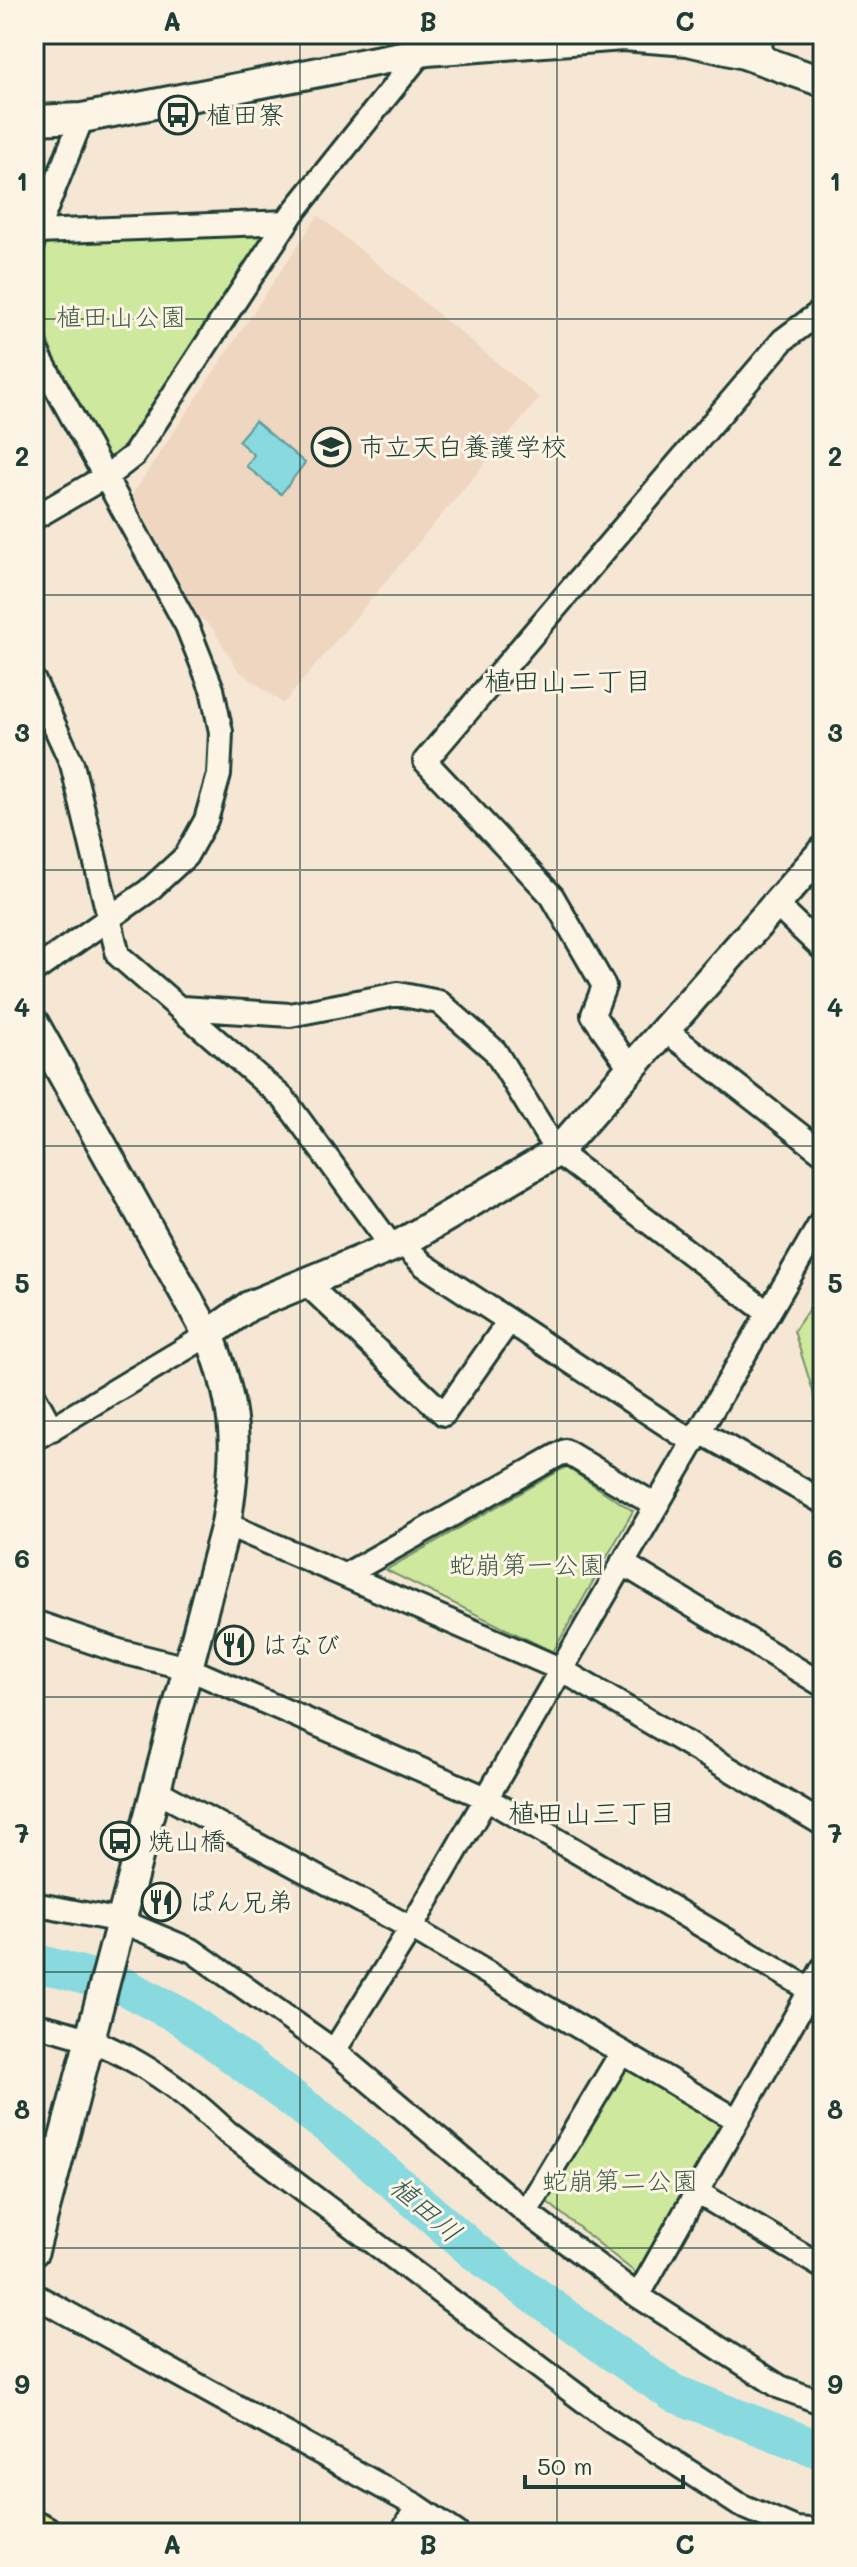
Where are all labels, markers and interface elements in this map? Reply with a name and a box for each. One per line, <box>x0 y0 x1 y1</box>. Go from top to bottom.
text: A <box>163 4 181 38</box>
text: B <box>419 4 437 38</box>
text: C <box>675 4 695 38</box>
bus stop icon: 植田寮 <box>157 94 199 136</box>
place label: 植田寮 <box>206 97 284 131</box>
text: 1 <box>16 164 28 198</box>
text: 1 <box>829 164 841 198</box>
park label: 植田山公園 <box>56 299 186 333</box>
school or university icon: 市立天白養護学校 <box>310 426 352 468</box>
place label: 市立天白養護学校 <box>359 429 567 463</box>
text: 2 <box>15 439 29 473</box>
text: 2 <box>828 439 842 473</box>
district label: 植田山二丁目 <box>484 662 652 698</box>
text: 3 <box>14 715 30 749</box>
text: 3 <box>827 715 843 749</box>
text: 4 <box>14 990 30 1024</box>
text: 4 <box>827 990 843 1024</box>
text: 5 <box>14 1266 30 1300</box>
text: 5 <box>827 1266 843 1300</box>
text: 6 <box>14 1541 30 1575</box>
text: 6 <box>827 1541 843 1575</box>
park label: 蛇崩第一公園 <box>449 1547 605 1581</box>
restaurant icon: はなび <box>213 1624 255 1666</box>
place label: はなび <box>262 1627 340 1661</box>
district label: 植田山三丁目 <box>508 1794 676 1830</box>
text: 7 <box>15 1816 29 1850</box>
text: 7 <box>828 1816 842 1850</box>
bus stop icon: 焼山橋 <box>99 1820 141 1862</box>
place label: 焼山橋 <box>148 1823 226 1857</box>
restaurant icon: ぱん兄弟 <box>140 1881 182 1923</box>
place label: ぱん兄弟 <box>189 1884 293 1918</box>
text: 8 <box>14 2092 30 2126</box>
text: 8 <box>827 2092 843 2126</box>
park label: 蛇崩第二公園 <box>542 2163 698 2197</box>
water label: 植田川 <box>383 2167 470 2249</box>
text: 9 <box>14 2367 30 2401</box>
text: 9 <box>827 2367 843 2401</box>
scale bar <box>525 2439 683 2489</box>
text: 50 m <box>537 2450 593 2481</box>
text: A <box>163 2527 181 2561</box>
text: B <box>419 2527 437 2561</box>
text: C <box>675 2527 695 2561</box>

